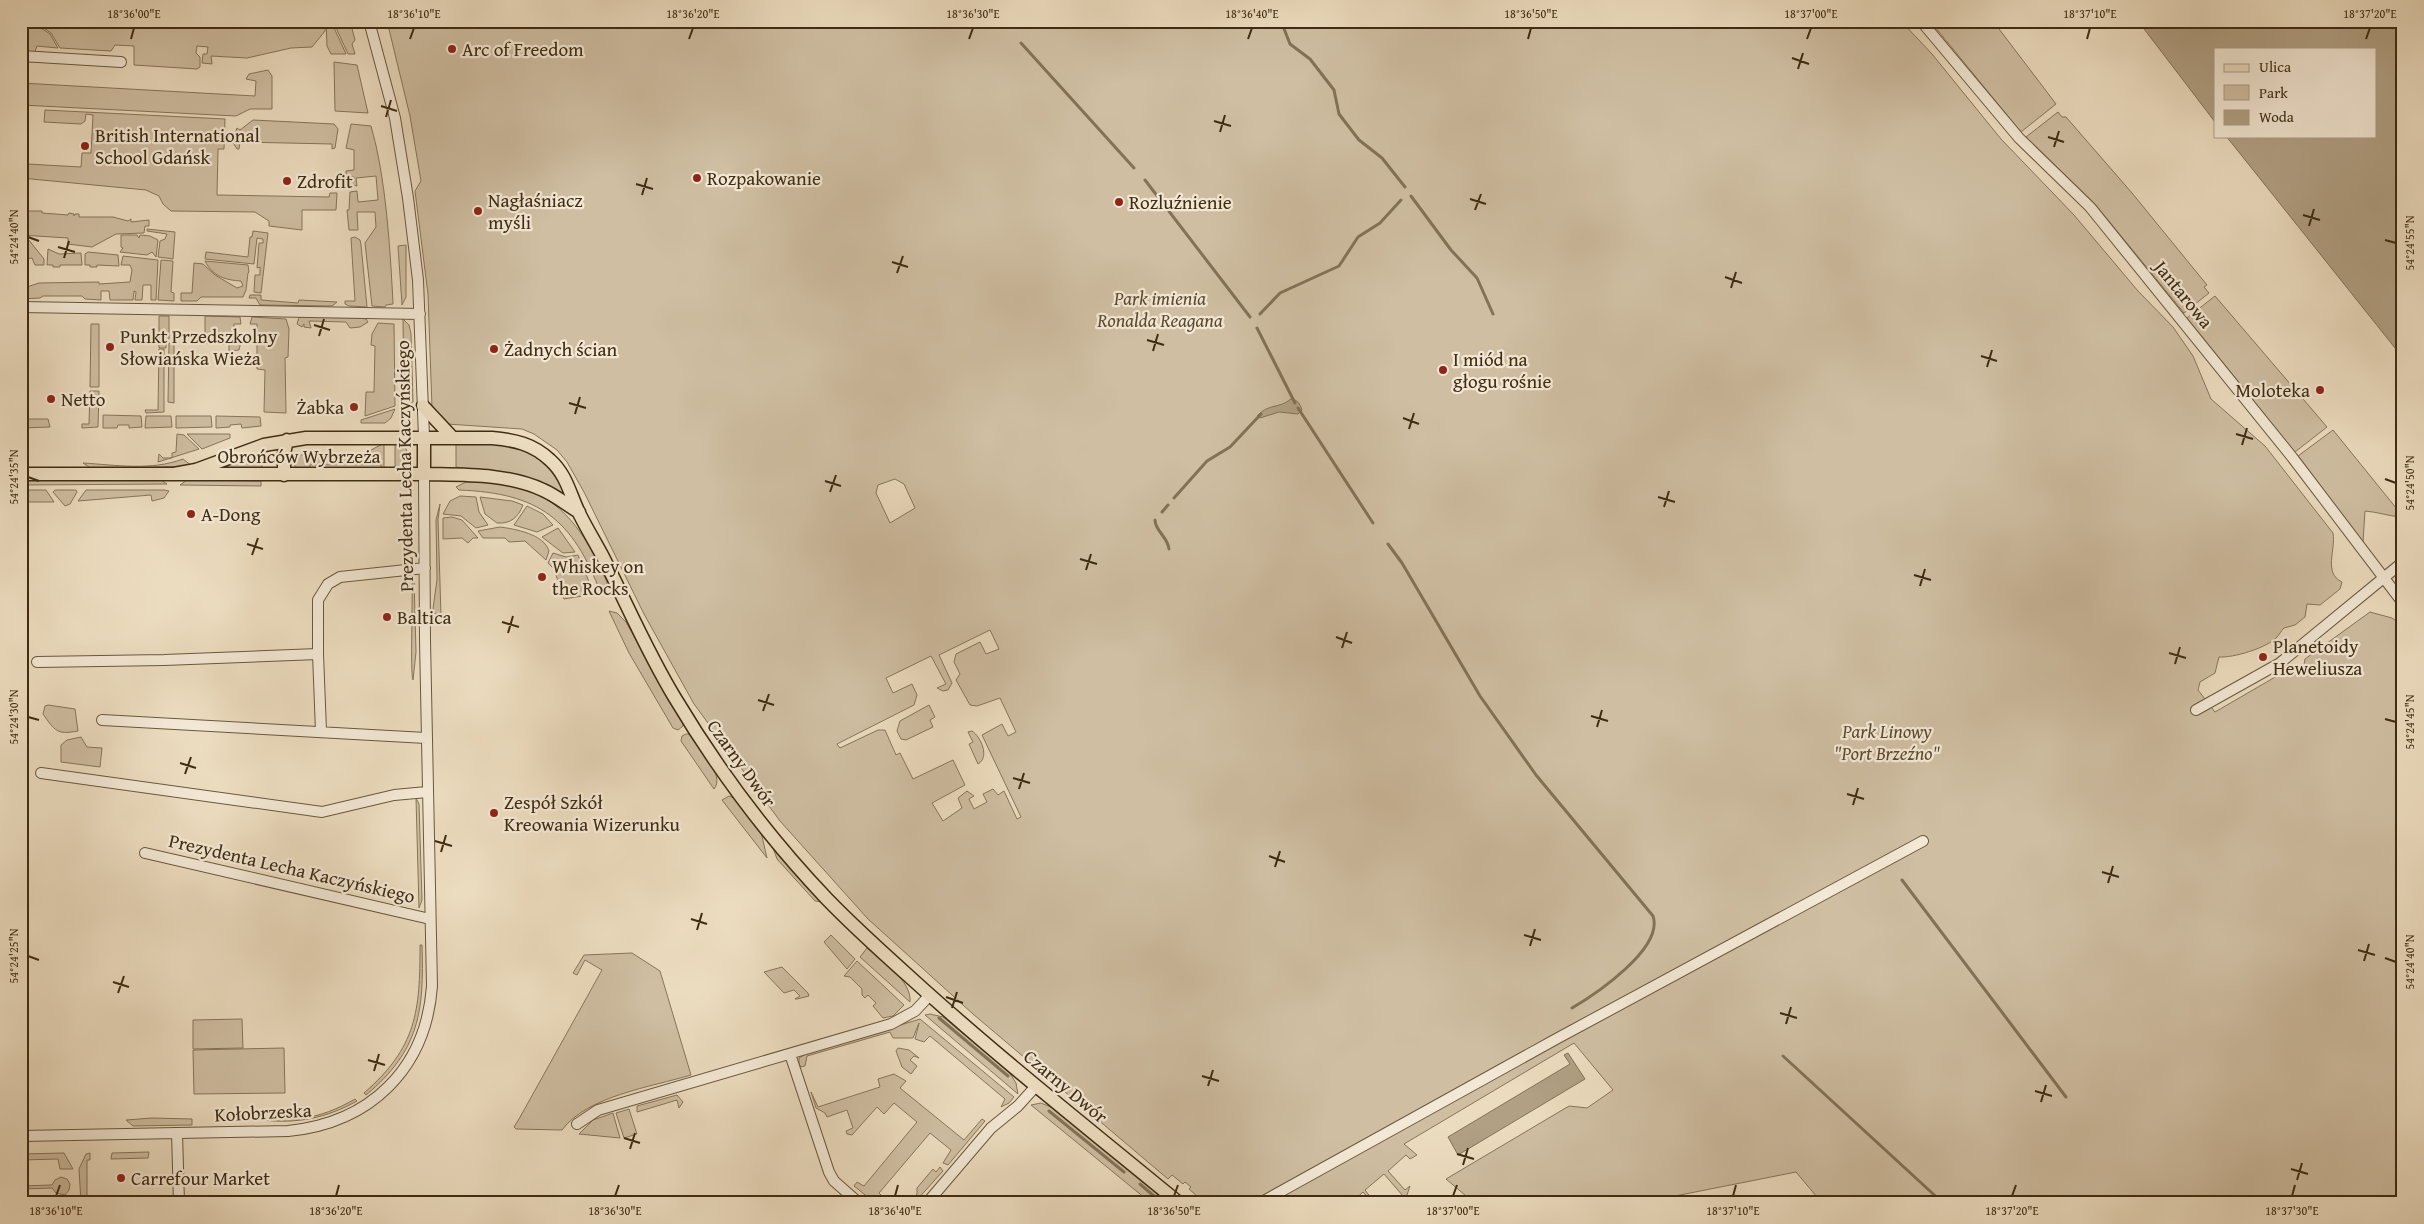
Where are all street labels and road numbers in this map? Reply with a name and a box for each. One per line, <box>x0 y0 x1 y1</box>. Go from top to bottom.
street label: Jantarowa <box>2147 252 2220 334</box>
street label: Prezydenta Lecha Kaczyńskiego <box>388 340 420 592</box>
street label: Obrońców Wybrzeża <box>218 442 380 470</box>
street label: Czarny Dwór <box>701 713 783 813</box>
street label: Prezydenta Lecha Kaczyńskiego <box>166 826 418 910</box>
street label: Czarny Dwór <box>1018 1042 1114 1130</box>
street label: Kołobrzeska <box>214 1095 312 1129</box>

